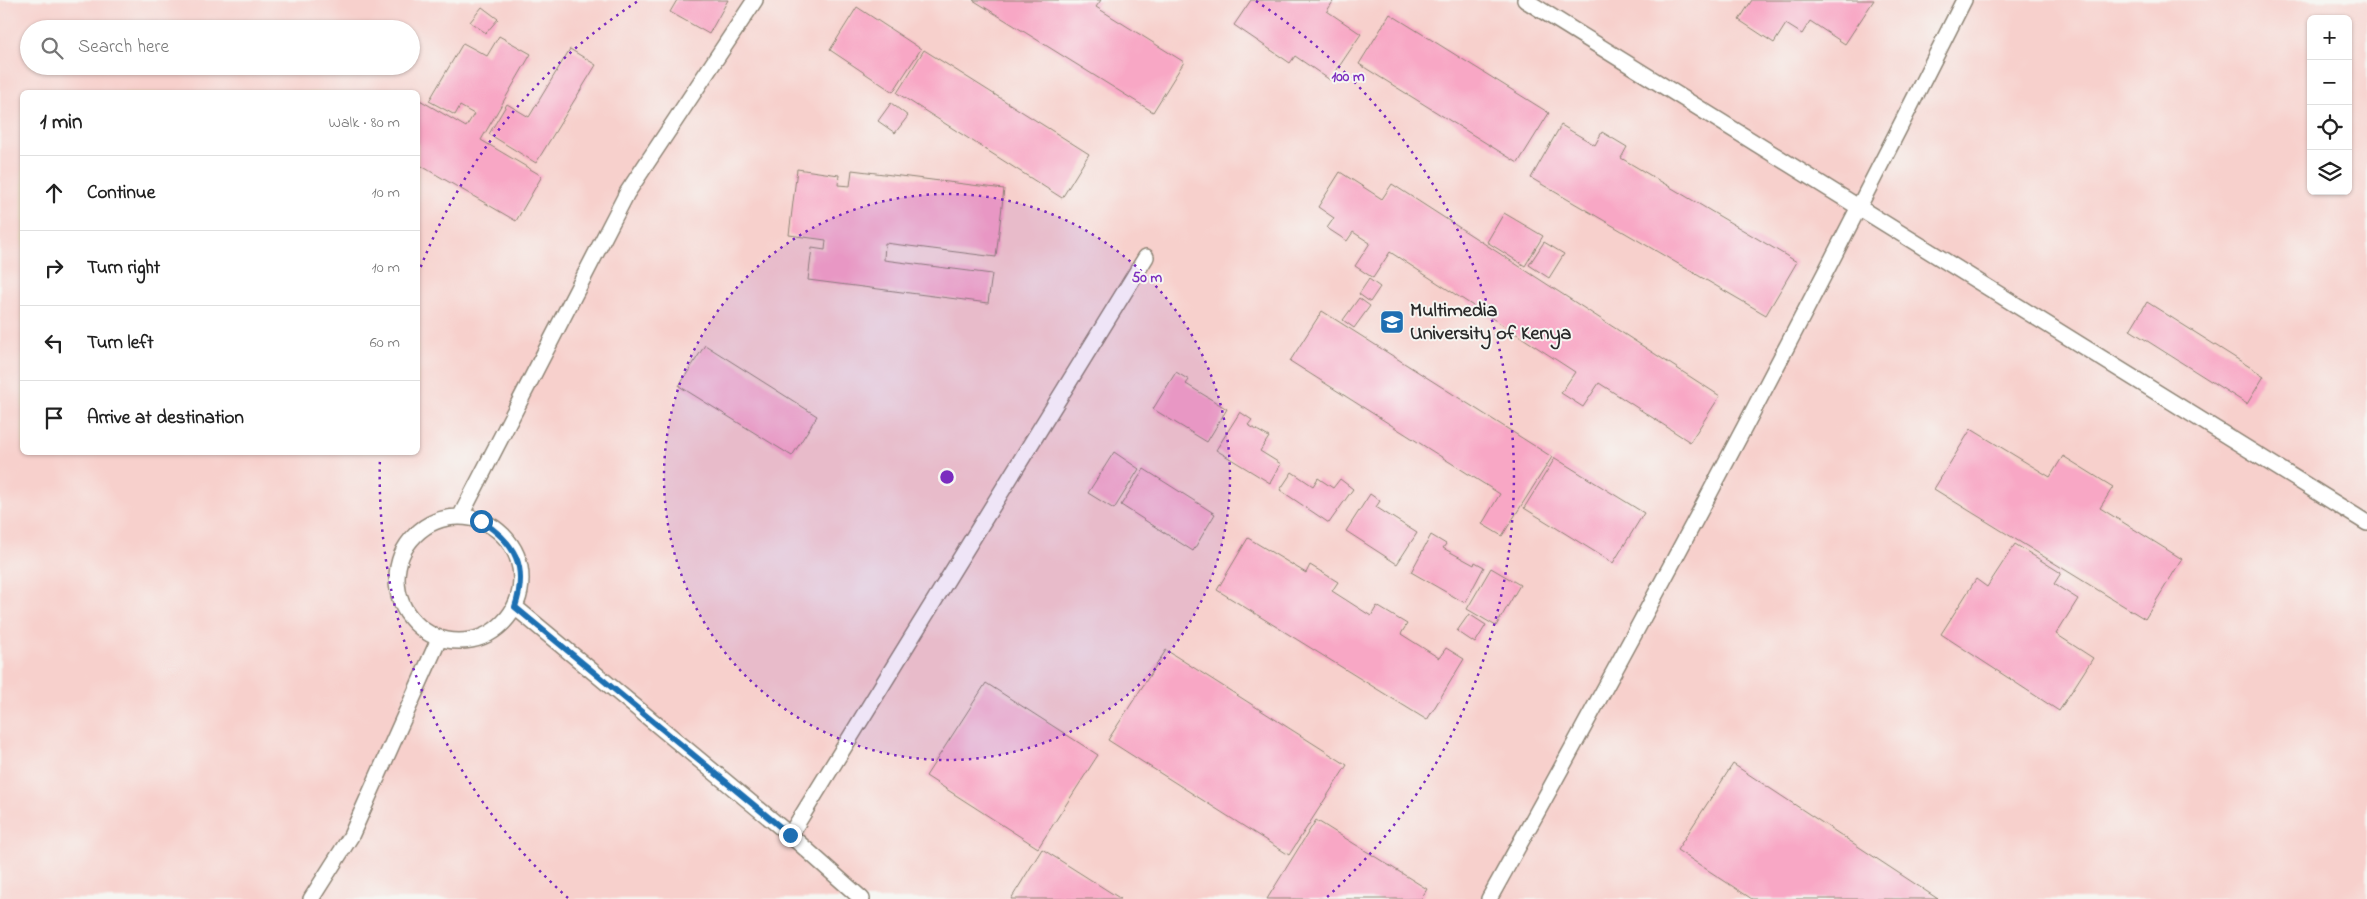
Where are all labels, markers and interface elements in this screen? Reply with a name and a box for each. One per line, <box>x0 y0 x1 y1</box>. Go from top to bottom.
map controls <box>2307 15 2352 195</box>
button: + <box>2307 15 2352 60</box>
search box <box>20 20 420 75</box>
icon: search <box>38 34 66 62</box>
text: Search here <box>78 34 169 61</box>
button: − <box>2307 60 2352 105</box>
text: 100 m <box>1331 66 1365 88</box>
button: locate <box>2307 105 2352 150</box>
text: 1 min <box>40 108 82 138</box>
text: Walk · 80 m <box>329 111 400 135</box>
button: layers <box>2307 150 2352 195</box>
icon: ahead <box>40 179 68 207</box>
text: Continue <box>87 180 155 207</box>
text: 10 m <box>372 181 400 205</box>
icon: right <box>40 254 68 282</box>
text: Turn right <box>87 255 160 282</box>
text: 10 m <box>372 256 400 280</box>
text: 50 m <box>1132 267 1163 289</box>
place label: Multimedia University of Kenya <box>1410 297 1572 350</box>
school or university icon: Multimedia University of Kenya <box>1379 309 1405 335</box>
icon: left <box>40 329 68 357</box>
text: Turn left <box>87 330 154 357</box>
text: 60 m <box>370 331 400 355</box>
icon: arrive <box>40 404 68 432</box>
text: Arrive at destination <box>87 405 244 432</box>
centre of rings <box>938 468 956 486</box>
route start <box>470 510 493 533</box>
route end <box>779 824 802 847</box>

